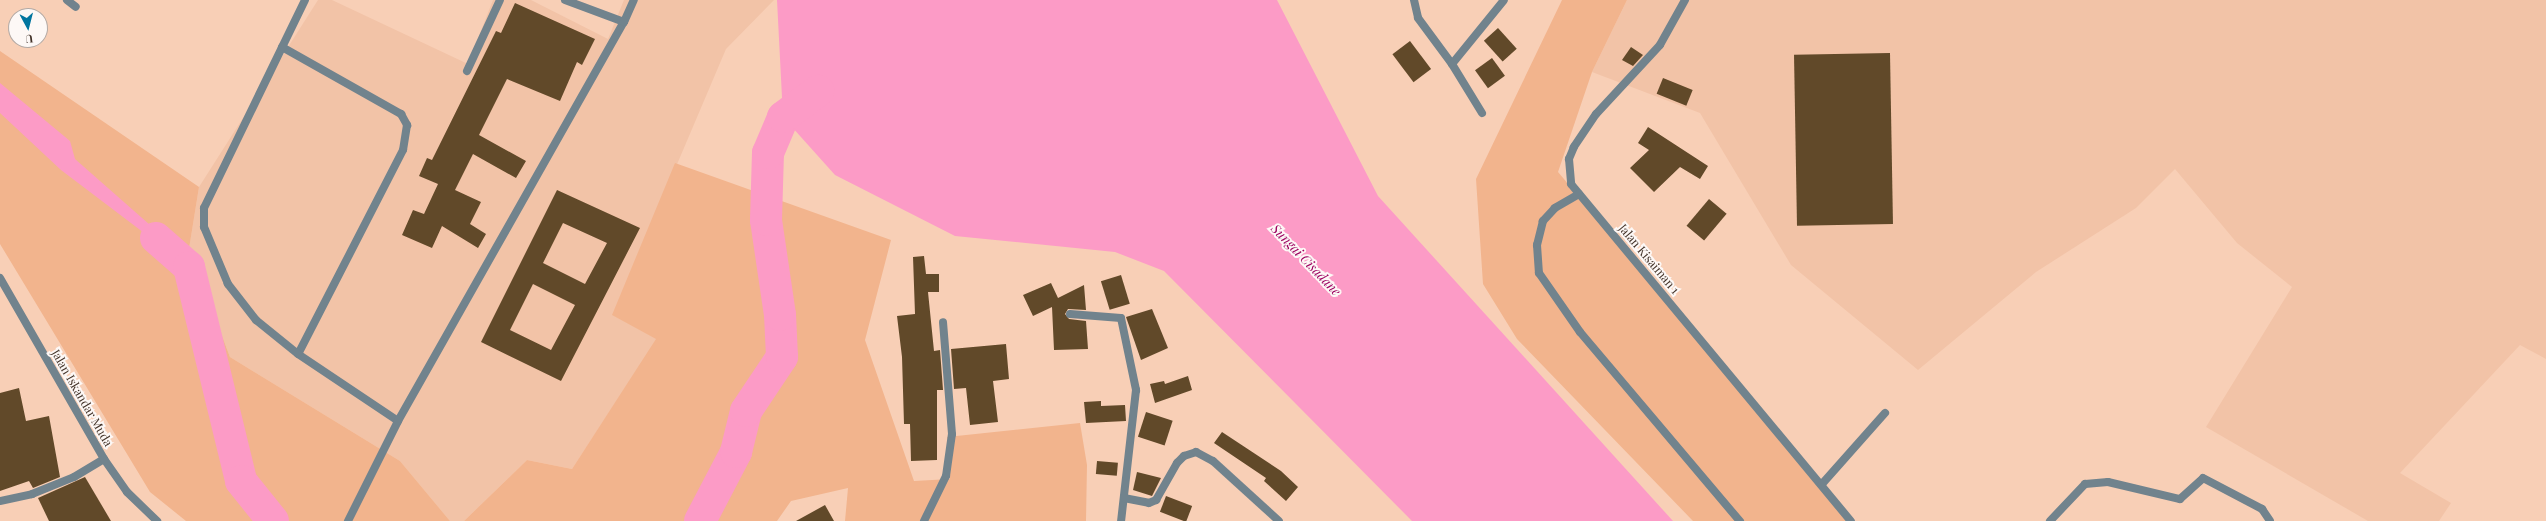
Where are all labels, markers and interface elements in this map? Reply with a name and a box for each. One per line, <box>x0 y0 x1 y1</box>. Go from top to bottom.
north arrow <box>8 8 48 48</box>
text: U <box>25 32 34 47</box>
water label: Sungai Cisadane <box>1268 221 1344 299</box>
street label: Jalan Kisaiman 1 <box>1616 221 1682 297</box>
street label: Jalan Iskandar Muda <box>48 347 116 449</box>

